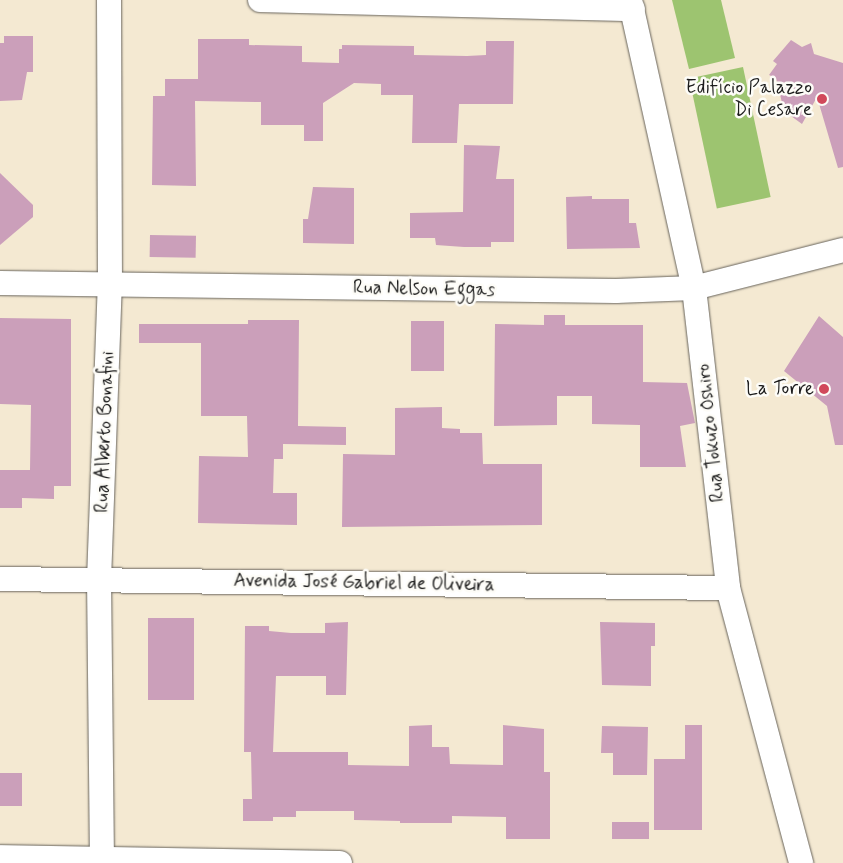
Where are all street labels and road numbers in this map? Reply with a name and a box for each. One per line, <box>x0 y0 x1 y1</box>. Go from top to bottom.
street label: Rua Nelson Eggas <box>356 276 492 302</box>
street label: Rua Alberto Bonafini <box>91 352 119 512</box>
street label: Rua Tokuzo Oshiro <box>692 363 730 503</box>
street label: Avenida José Gabriel de Oliveira <box>233 569 495 597</box>

